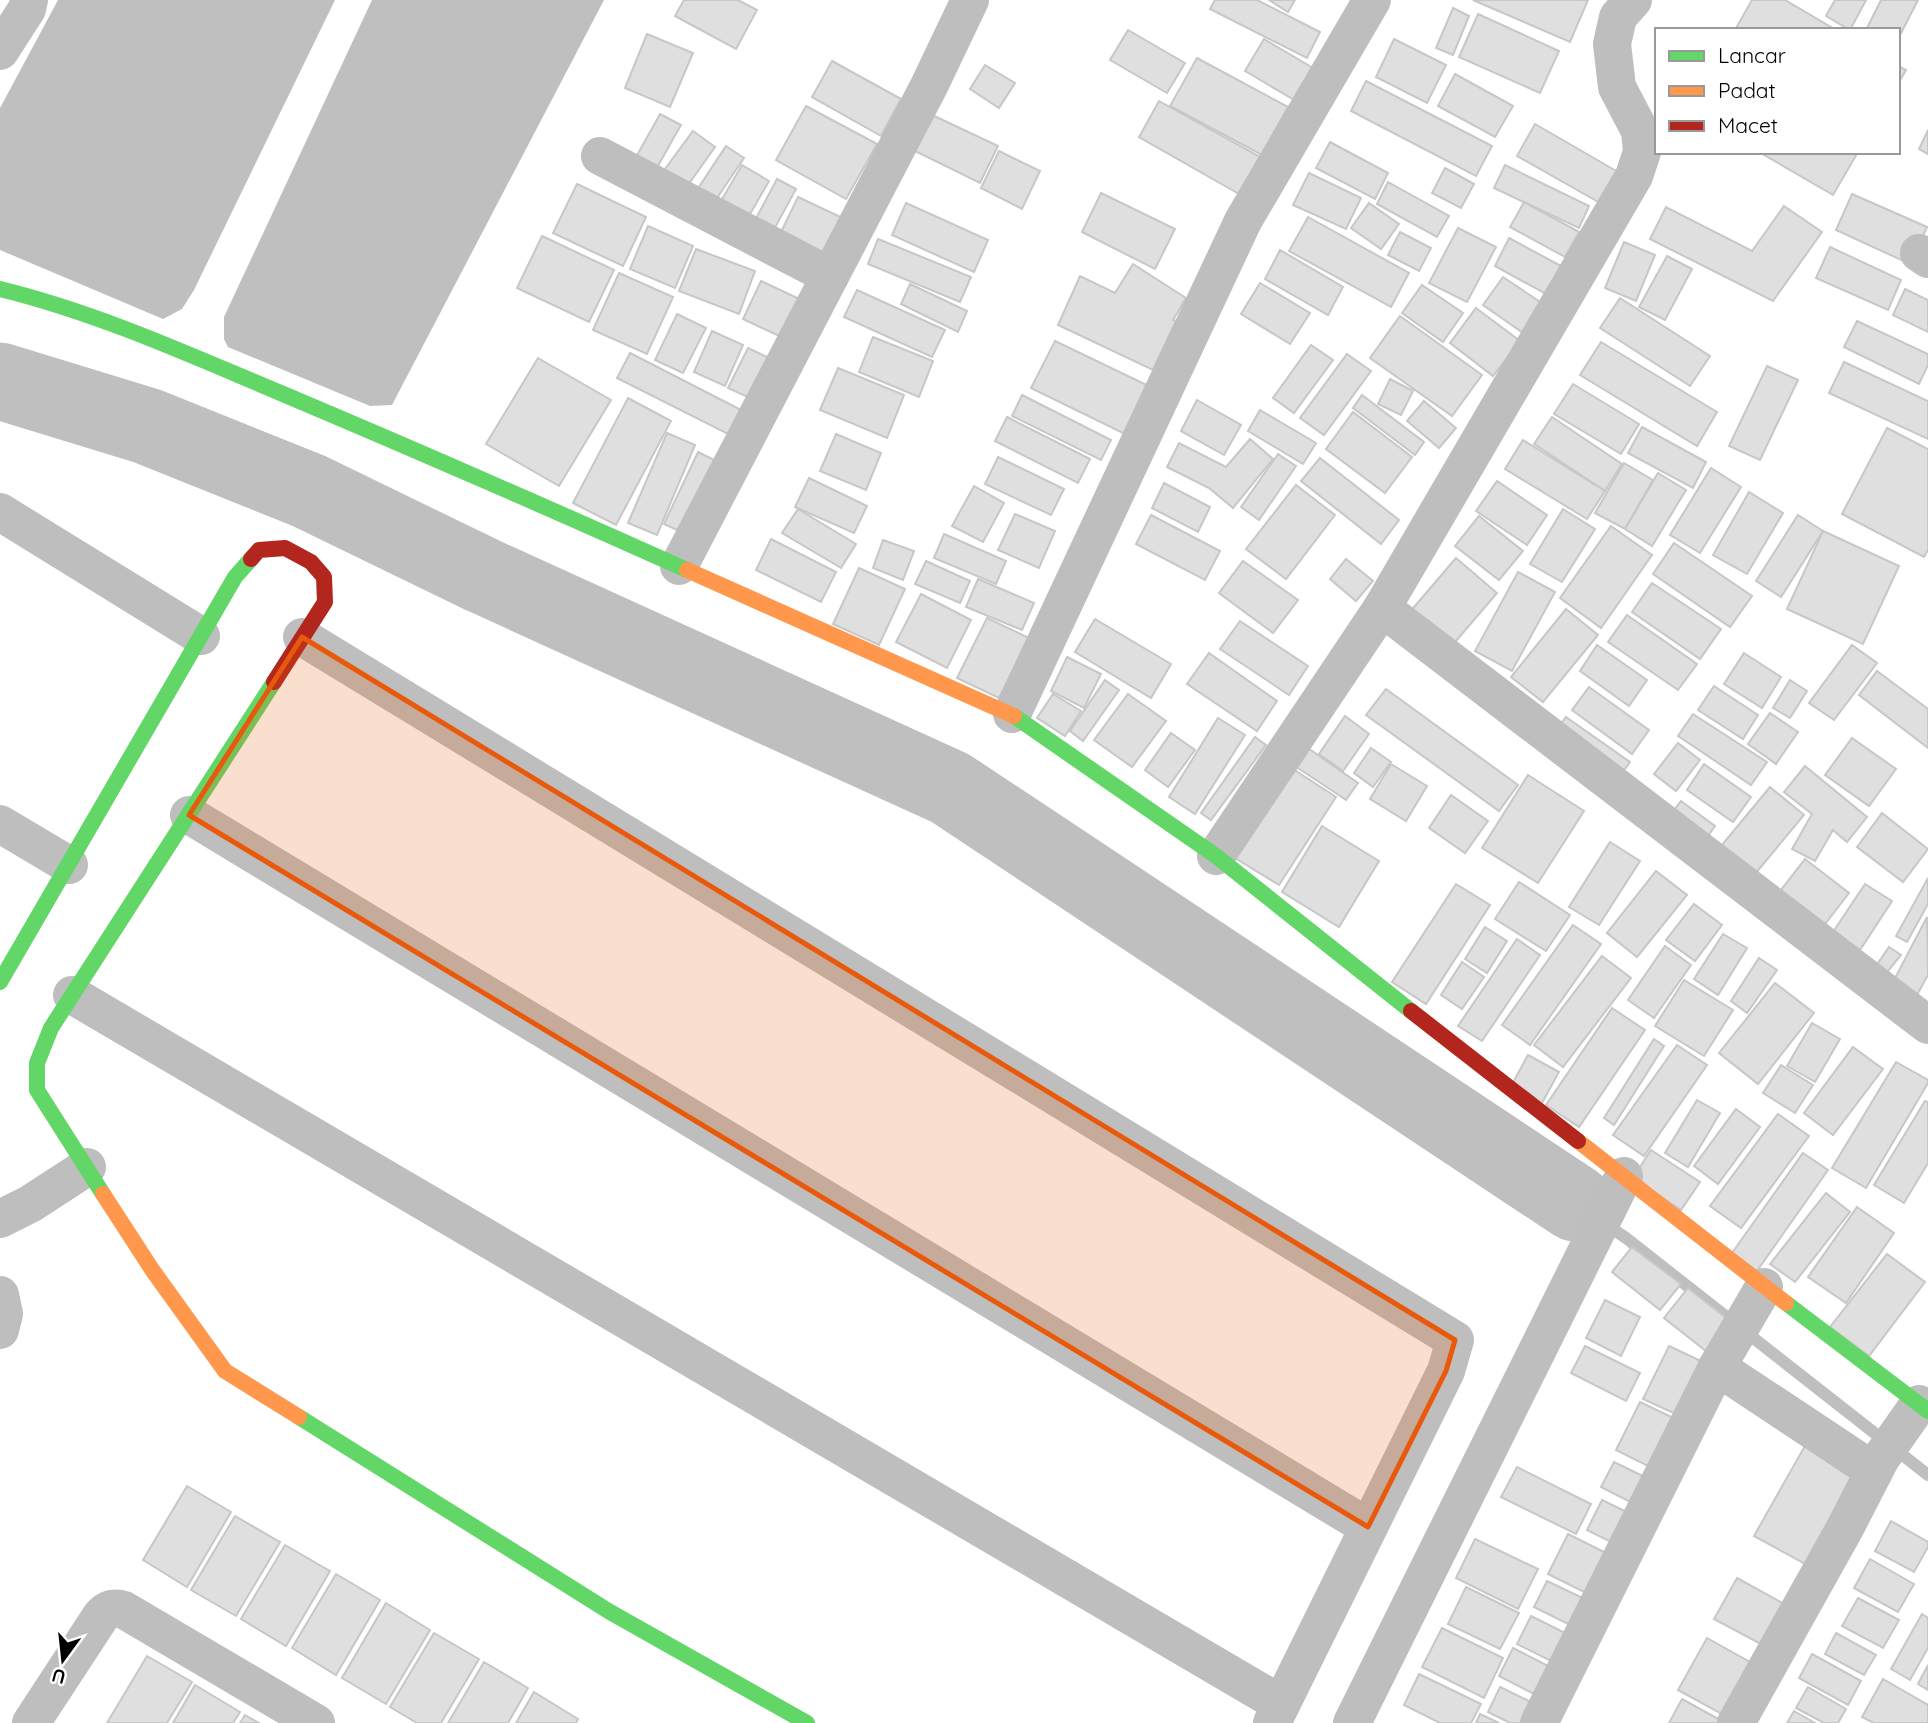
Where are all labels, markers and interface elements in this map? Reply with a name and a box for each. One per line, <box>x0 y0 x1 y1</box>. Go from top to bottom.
legend <box>1655 28 1900 154</box>
text: Lancar <box>1718 42 1786 68</box>
text: Padat <box>1718 77 1776 103</box>
text: Macet <box>1718 112 1778 138</box>
north arrow <box>28 1625 98 1695</box>
text: U <box>49 1663 68 1690</box>

